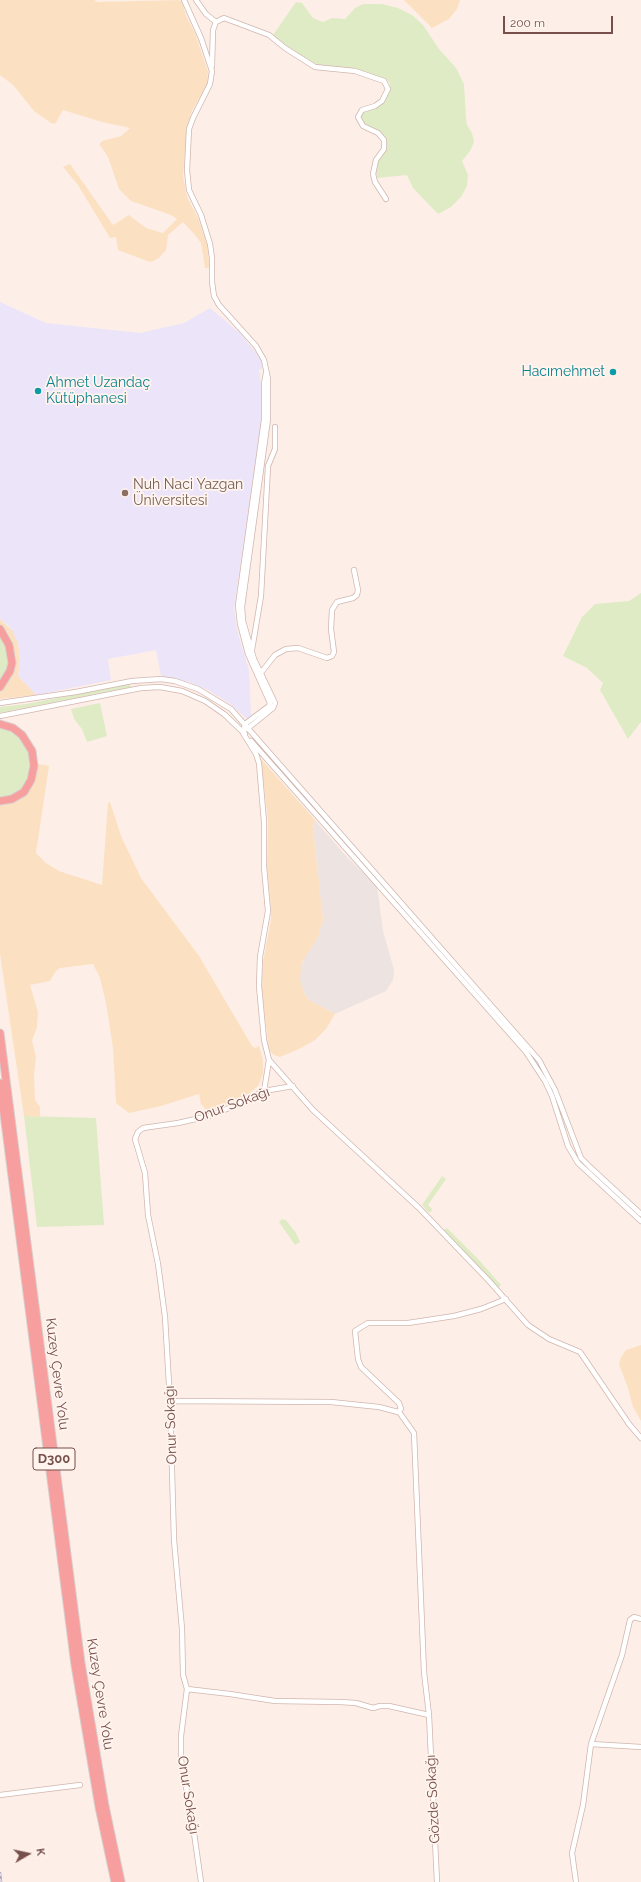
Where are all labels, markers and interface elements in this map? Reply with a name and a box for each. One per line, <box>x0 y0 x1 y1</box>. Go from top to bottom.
scale bar <box>505 8 615 34</box>
text: 200 m <box>510 16 545 30</box>
place label: Hacımehmet <box>521 364 605 380</box>
marker: Hacımehmet <box>608 367 618 377</box>
place label: Ahmet Uzandaç Kütüphanesi <box>46 375 150 408</box>
marker: Ahmet Uzandaç Kütüphanesi <box>33 386 43 396</box>
place label: Nuh Naci Yazgan Üniversitesi <box>133 477 243 510</box>
marker: Nuh Naci Yazgan Üniversitesi <box>120 488 130 498</box>
street label: Onur Sokağı <box>192 1084 272 1126</box>
street label: Kuzey Çevre Yolu <box>42 1317 72 1431</box>
street label: Onur Sokağı <box>161 1385 181 1465</box>
road number: D300 <box>33 1448 75 1470</box>
street label: Kuzey Çevre Yolu <box>83 1637 117 1751</box>
street label: Gözde Sokağı <box>422 1754 444 1844</box>
street label: Onur Sokağı <box>174 1755 202 1835</box>
north arrow <box>8 1834 48 1874</box>
text: K <box>33 1847 47 1857</box>

